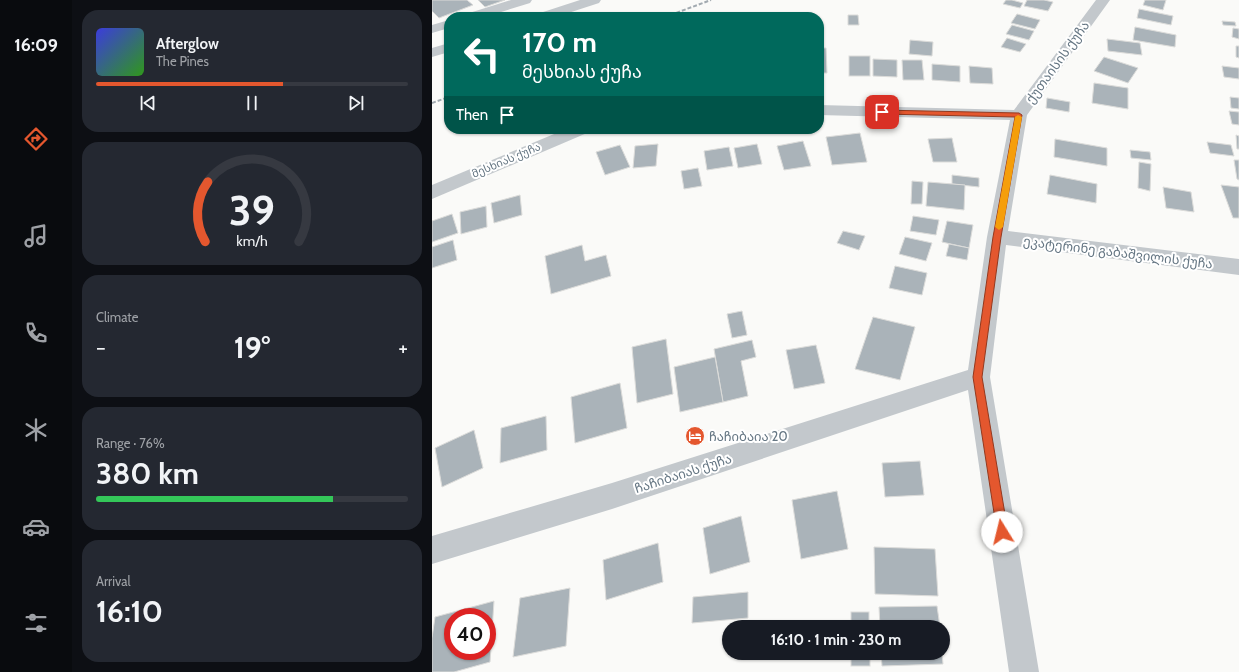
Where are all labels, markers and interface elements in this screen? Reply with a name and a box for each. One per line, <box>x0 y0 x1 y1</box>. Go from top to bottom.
street label: ქუთაისის ქუჩა <box>1022 18 1092 106</box>
text: 170 m <box>522 25 597 59</box>
icon: left <box>456 28 508 80</box>
text: 16:09 <box>14 34 58 56</box>
text: Afterglow <box>156 35 219 53</box>
text: The Pines <box>156 53 209 69</box>
text: მესხიას ქუჩა <box>522 61 642 83</box>
icon: previous <box>137 92 159 114</box>
icon: pause <box>241 92 263 114</box>
icon: next <box>345 92 367 114</box>
pin <box>865 95 899 129</box>
icon: arrive <box>871 101 893 123</box>
icon: arrive <box>496 104 518 126</box>
text: Then <box>456 106 488 124</box>
icon: directions <box>22 125 50 153</box>
street label: მესხიას ქუჩა <box>470 139 542 181</box>
text: 39 <box>229 184 275 234</box>
icon: music <box>22 222 50 250</box>
text: km/h <box>236 231 268 249</box>
street label: ეკატერინე გაბაშვილის ქუჩა <box>1022 232 1214 273</box>
text: Climate <box>96 309 138 325</box>
icon: phone <box>22 319 50 347</box>
text: 19° <box>234 329 270 366</box>
text: − <box>96 334 106 361</box>
text: + <box>398 334 408 361</box>
icon: climate <box>22 416 50 444</box>
hotel icon: ჩაჩიბაია 20 <box>684 425 706 447</box>
place label: ჩაჩიბაია 20 <box>709 428 788 444</box>
text: Range · 76% <box>96 435 165 451</box>
street label: ჩაჩიბაიას ქუჩა <box>633 450 733 496</box>
text: 380 km <box>96 455 199 492</box>
position arrow <box>981 511 1023 553</box>
icon: car <box>22 513 50 541</box>
text: Arrival <box>96 573 131 589</box>
text: 16:10 <box>96 593 163 630</box>
speed limit sign: 40 <box>444 608 496 660</box>
icon: filters <box>22 609 50 637</box>
text: 16:10 · 1 min · 230 m <box>771 631 901 649</box>

